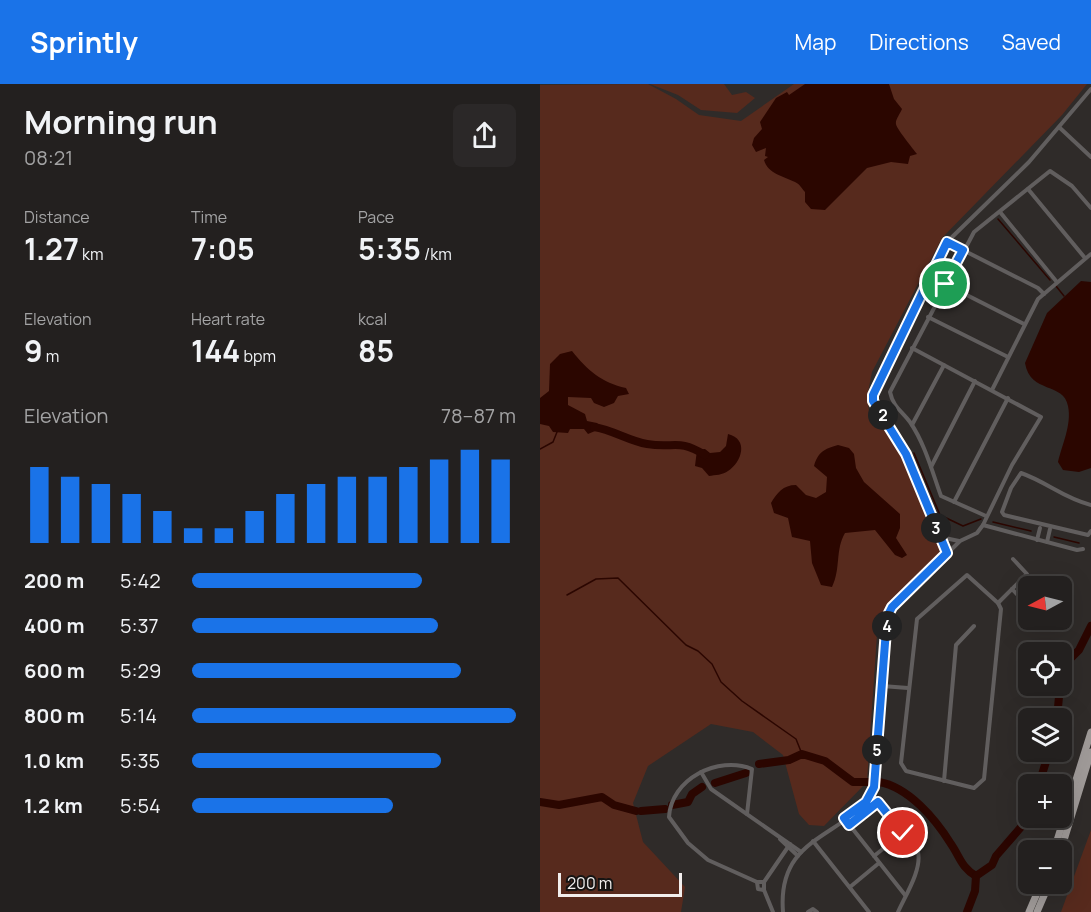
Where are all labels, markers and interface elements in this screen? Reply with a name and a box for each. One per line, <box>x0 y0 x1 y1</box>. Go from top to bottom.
text: Sprintly <box>30 23 138 61</box>
text: Map <box>795 28 836 56</box>
text: Directions <box>869 28 969 56</box>
text: Saved <box>1002 28 1061 56</box>
text: Morning run <box>24 99 218 144</box>
button: share <box>453 104 516 167</box>
text: 08:21 <box>24 144 73 171</box>
text: Distance <box>24 206 90 228</box>
text: Time <box>191 206 227 228</box>
text: Pace <box>358 206 394 228</box>
text: 1.27 <box>24 228 79 269</box>
text: 7:05 <box>191 228 255 269</box>
text: 5:35 <box>358 228 421 269</box>
text: km <box>79 243 104 265</box>
text: /km <box>421 243 452 265</box>
pin <box>919 258 970 309</box>
icon: arrive <box>928 267 961 300</box>
text: Elevation <box>24 308 92 330</box>
text: Heart rate <box>191 308 265 330</box>
text: kcal <box>358 308 387 330</box>
text: 9 <box>24 330 43 371</box>
text: 144 <box>191 330 240 371</box>
text: 85 <box>358 330 394 371</box>
text: m <box>43 345 59 367</box>
text: bpm <box>240 345 276 367</box>
pin: 2 <box>868 400 898 430</box>
text: Elevation <box>24 402 108 429</box>
text: 78–87 m <box>441 402 516 429</box>
text: 2 <box>878 404 888 426</box>
pin: 3 <box>921 513 951 543</box>
text: 3 <box>931 517 941 539</box>
text: 200 m <box>24 567 84 594</box>
text: 5:42 <box>120 567 161 594</box>
north arrow <box>1018 576 1072 630</box>
map controls <box>1018 576 1072 894</box>
pin: 4 <box>872 611 902 641</box>
text: 400 m <box>24 612 84 639</box>
text: 5:37 <box>120 612 159 639</box>
text: 4 <box>882 615 892 637</box>
button: locate <box>1018 642 1072 696</box>
text: 600 m <box>24 657 85 684</box>
text: 5:29 <box>120 657 161 684</box>
text: 800 m <box>24 702 85 729</box>
text: 5:14 <box>120 702 157 729</box>
button: layers <box>1018 708 1072 762</box>
pin: 5 <box>862 735 892 765</box>
text: 5 <box>872 739 882 761</box>
text: 1.0 km <box>24 747 84 774</box>
text: 5:35 <box>120 747 160 774</box>
button: + <box>1018 774 1072 828</box>
text: 1.2 km <box>24 792 83 819</box>
text: 5:54 <box>120 792 161 819</box>
pin <box>877 807 928 858</box>
icon: check <box>886 816 919 849</box>
button: − <box>1018 840 1072 894</box>
scale bar <box>558 870 682 898</box>
text: 200 m <box>567 872 612 894</box>

